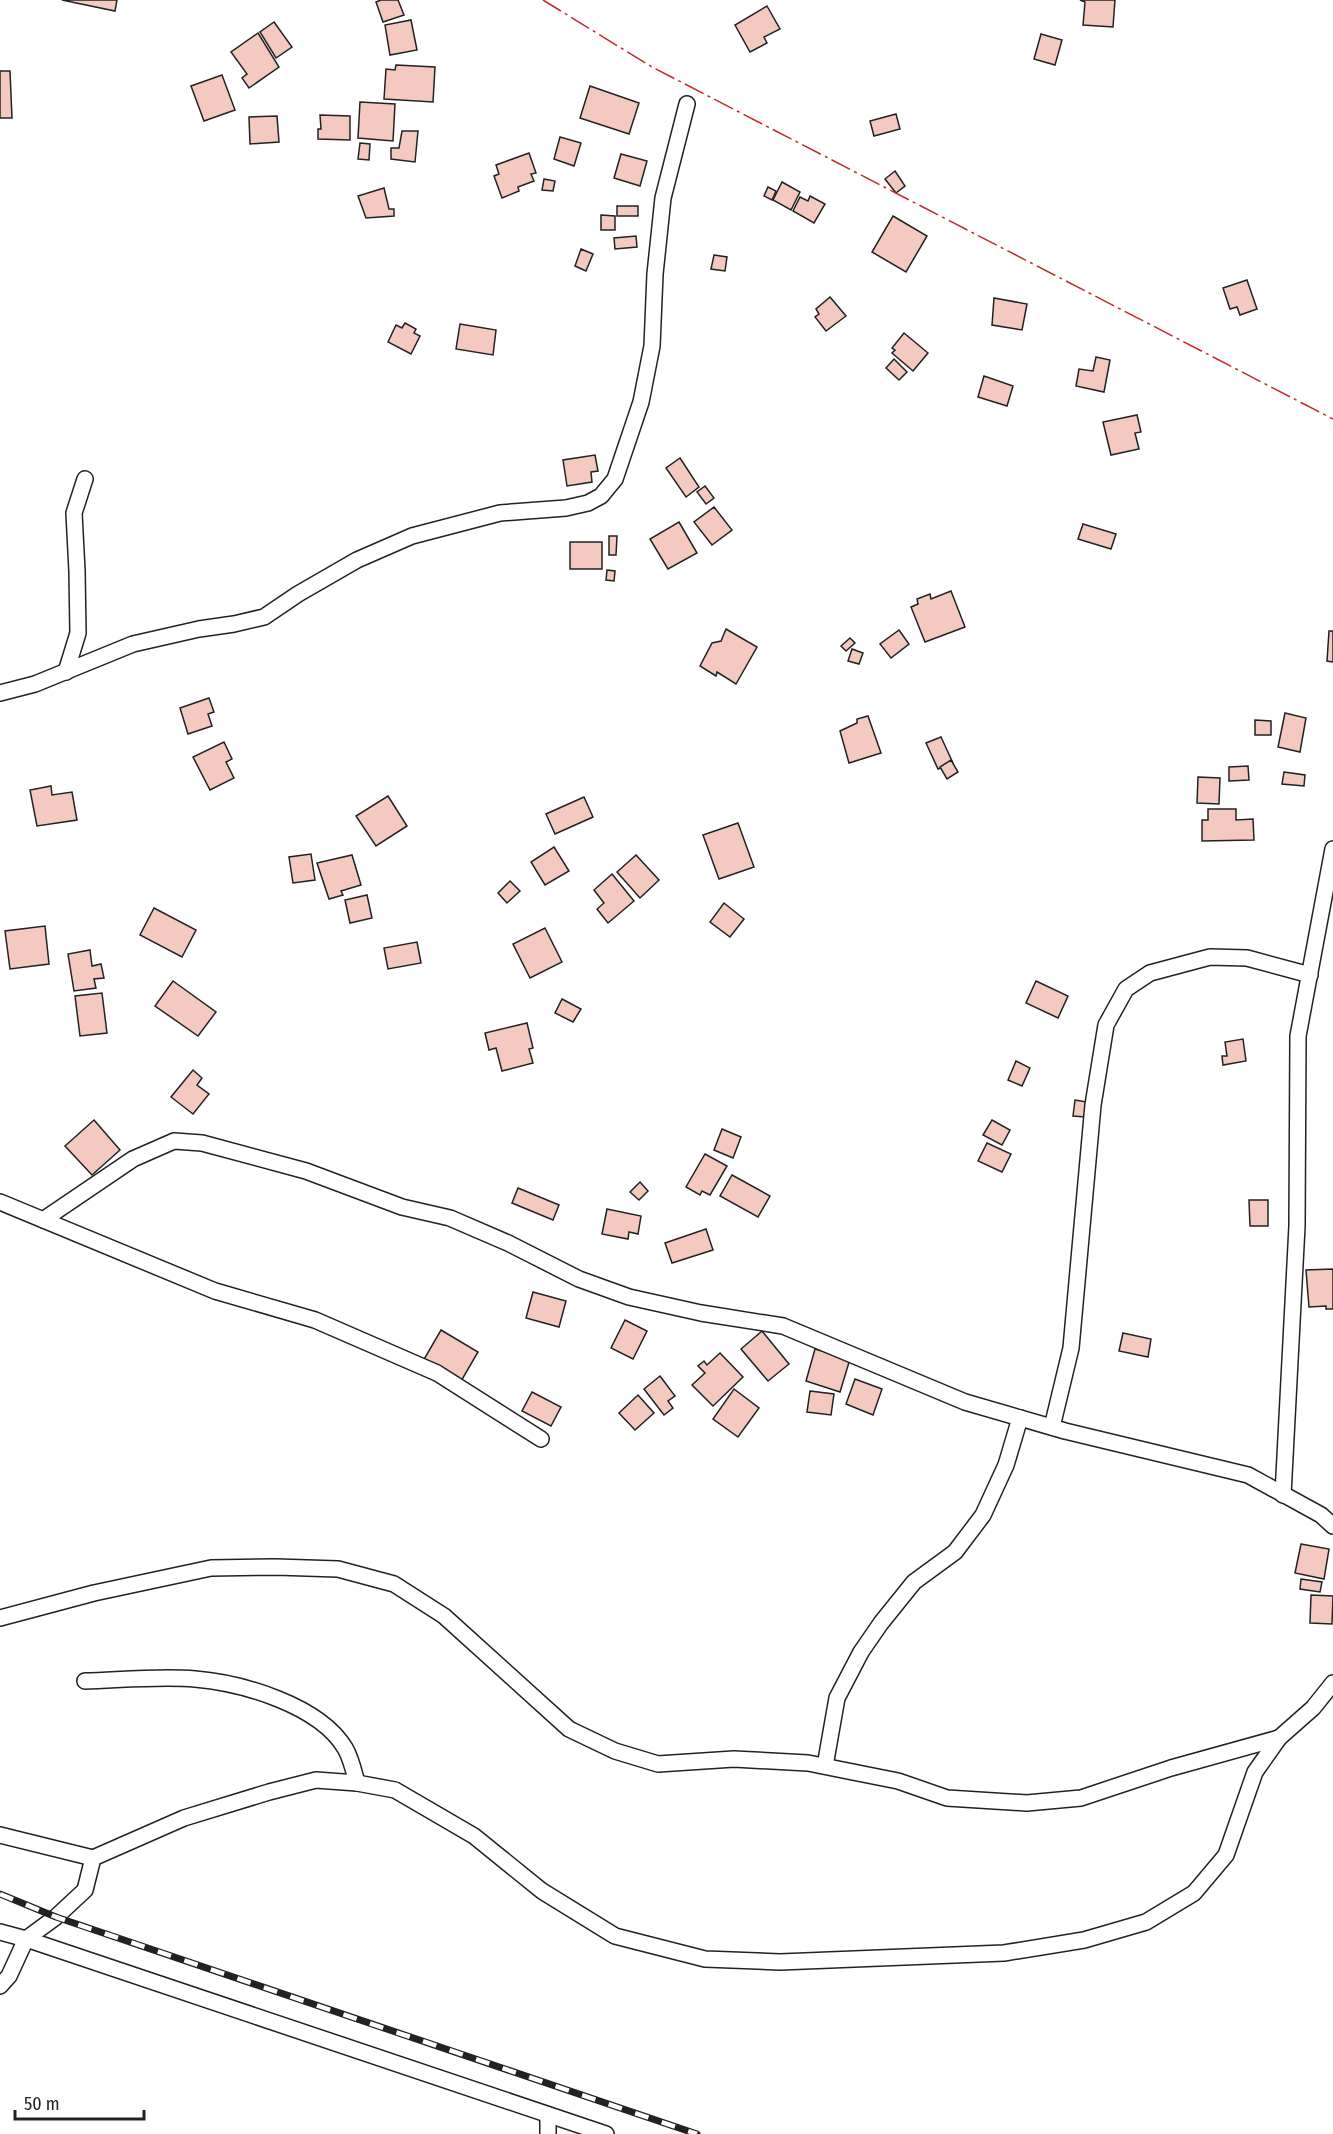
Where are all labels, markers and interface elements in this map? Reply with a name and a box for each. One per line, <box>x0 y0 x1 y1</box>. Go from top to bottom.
scale bar <box>15 2083 144 2121</box>
text: 50 m <box>24 2093 60 2115</box>

